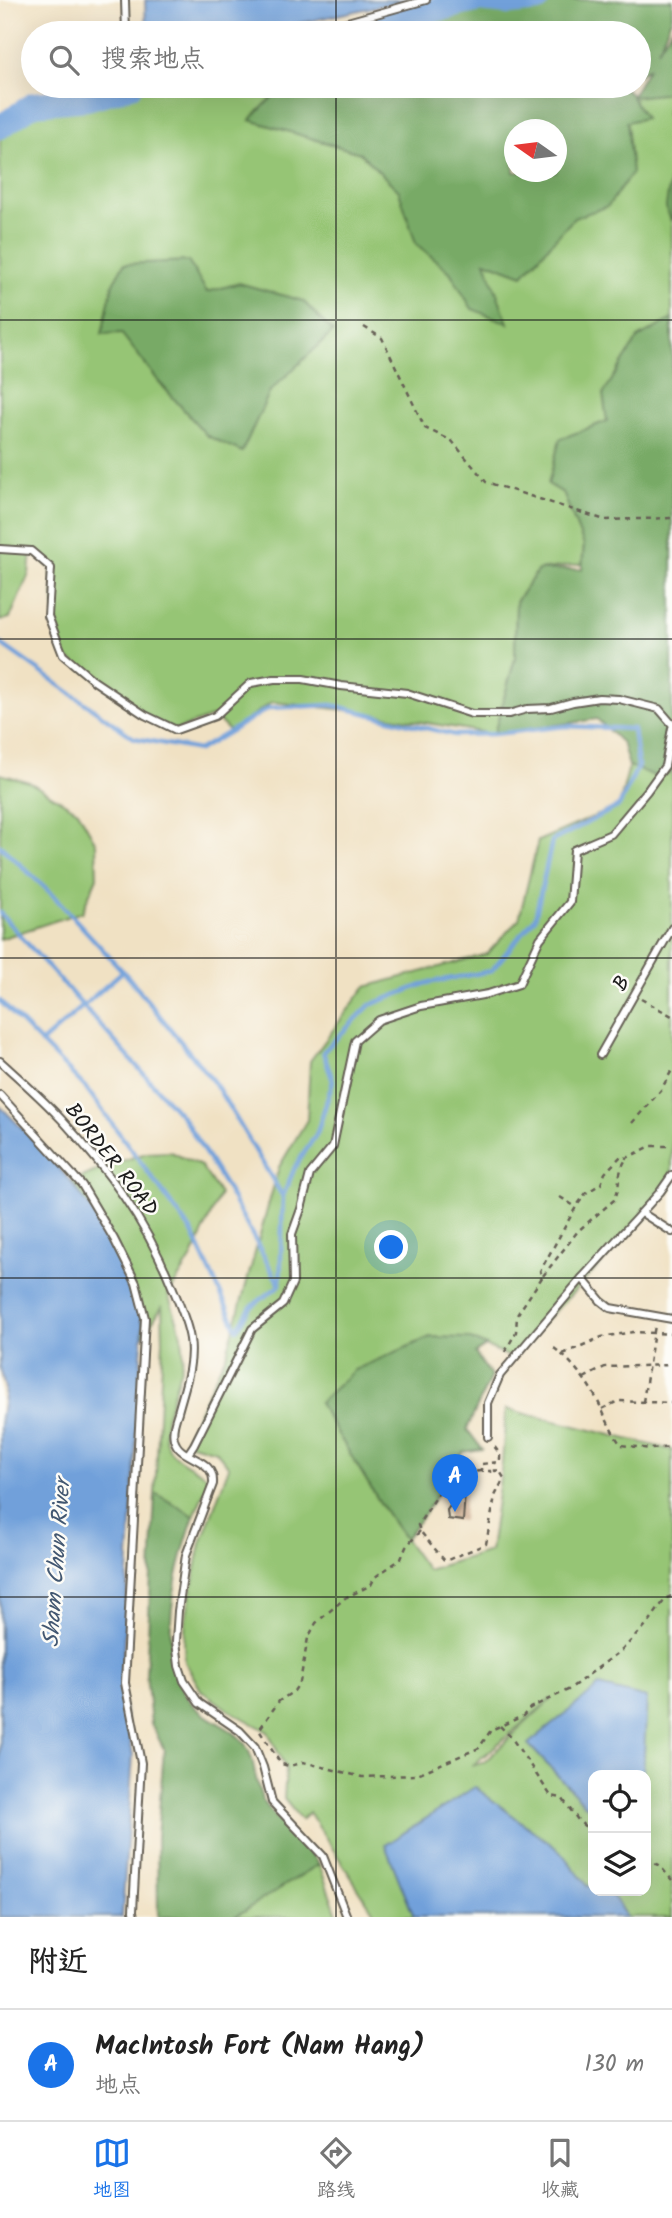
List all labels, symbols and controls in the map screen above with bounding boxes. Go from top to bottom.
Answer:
search box [21,21,651,98]
text: 搜索地点 [101,39,205,81]
icon: search [45,41,83,79]
north arrow [504,119,567,182]
street label: B [605,970,640,998]
street label: BORDER ROAD [56,1096,166,1224]
your location [374,1230,408,1264]
pin: A [432,1454,478,1512]
water label: Sham Chun River [34,1474,82,1648]
map controls [588,1770,651,1896]
button: locate [588,1770,651,1833]
button: layers [588,1833,651,1896]
text: 附近 [28,1939,88,1987]
text: MacIntosh Fort (Nam Hang) [95,2026,425,2068]
text: A [44,2047,58,2083]
text: 130 m [585,2047,644,2083]
text: 地点 [95,2068,141,2104]
tab: 地图 [93,2134,131,2206]
tab: 路线 [317,2134,355,2206]
tab: 收藏 [541,2134,579,2206]

